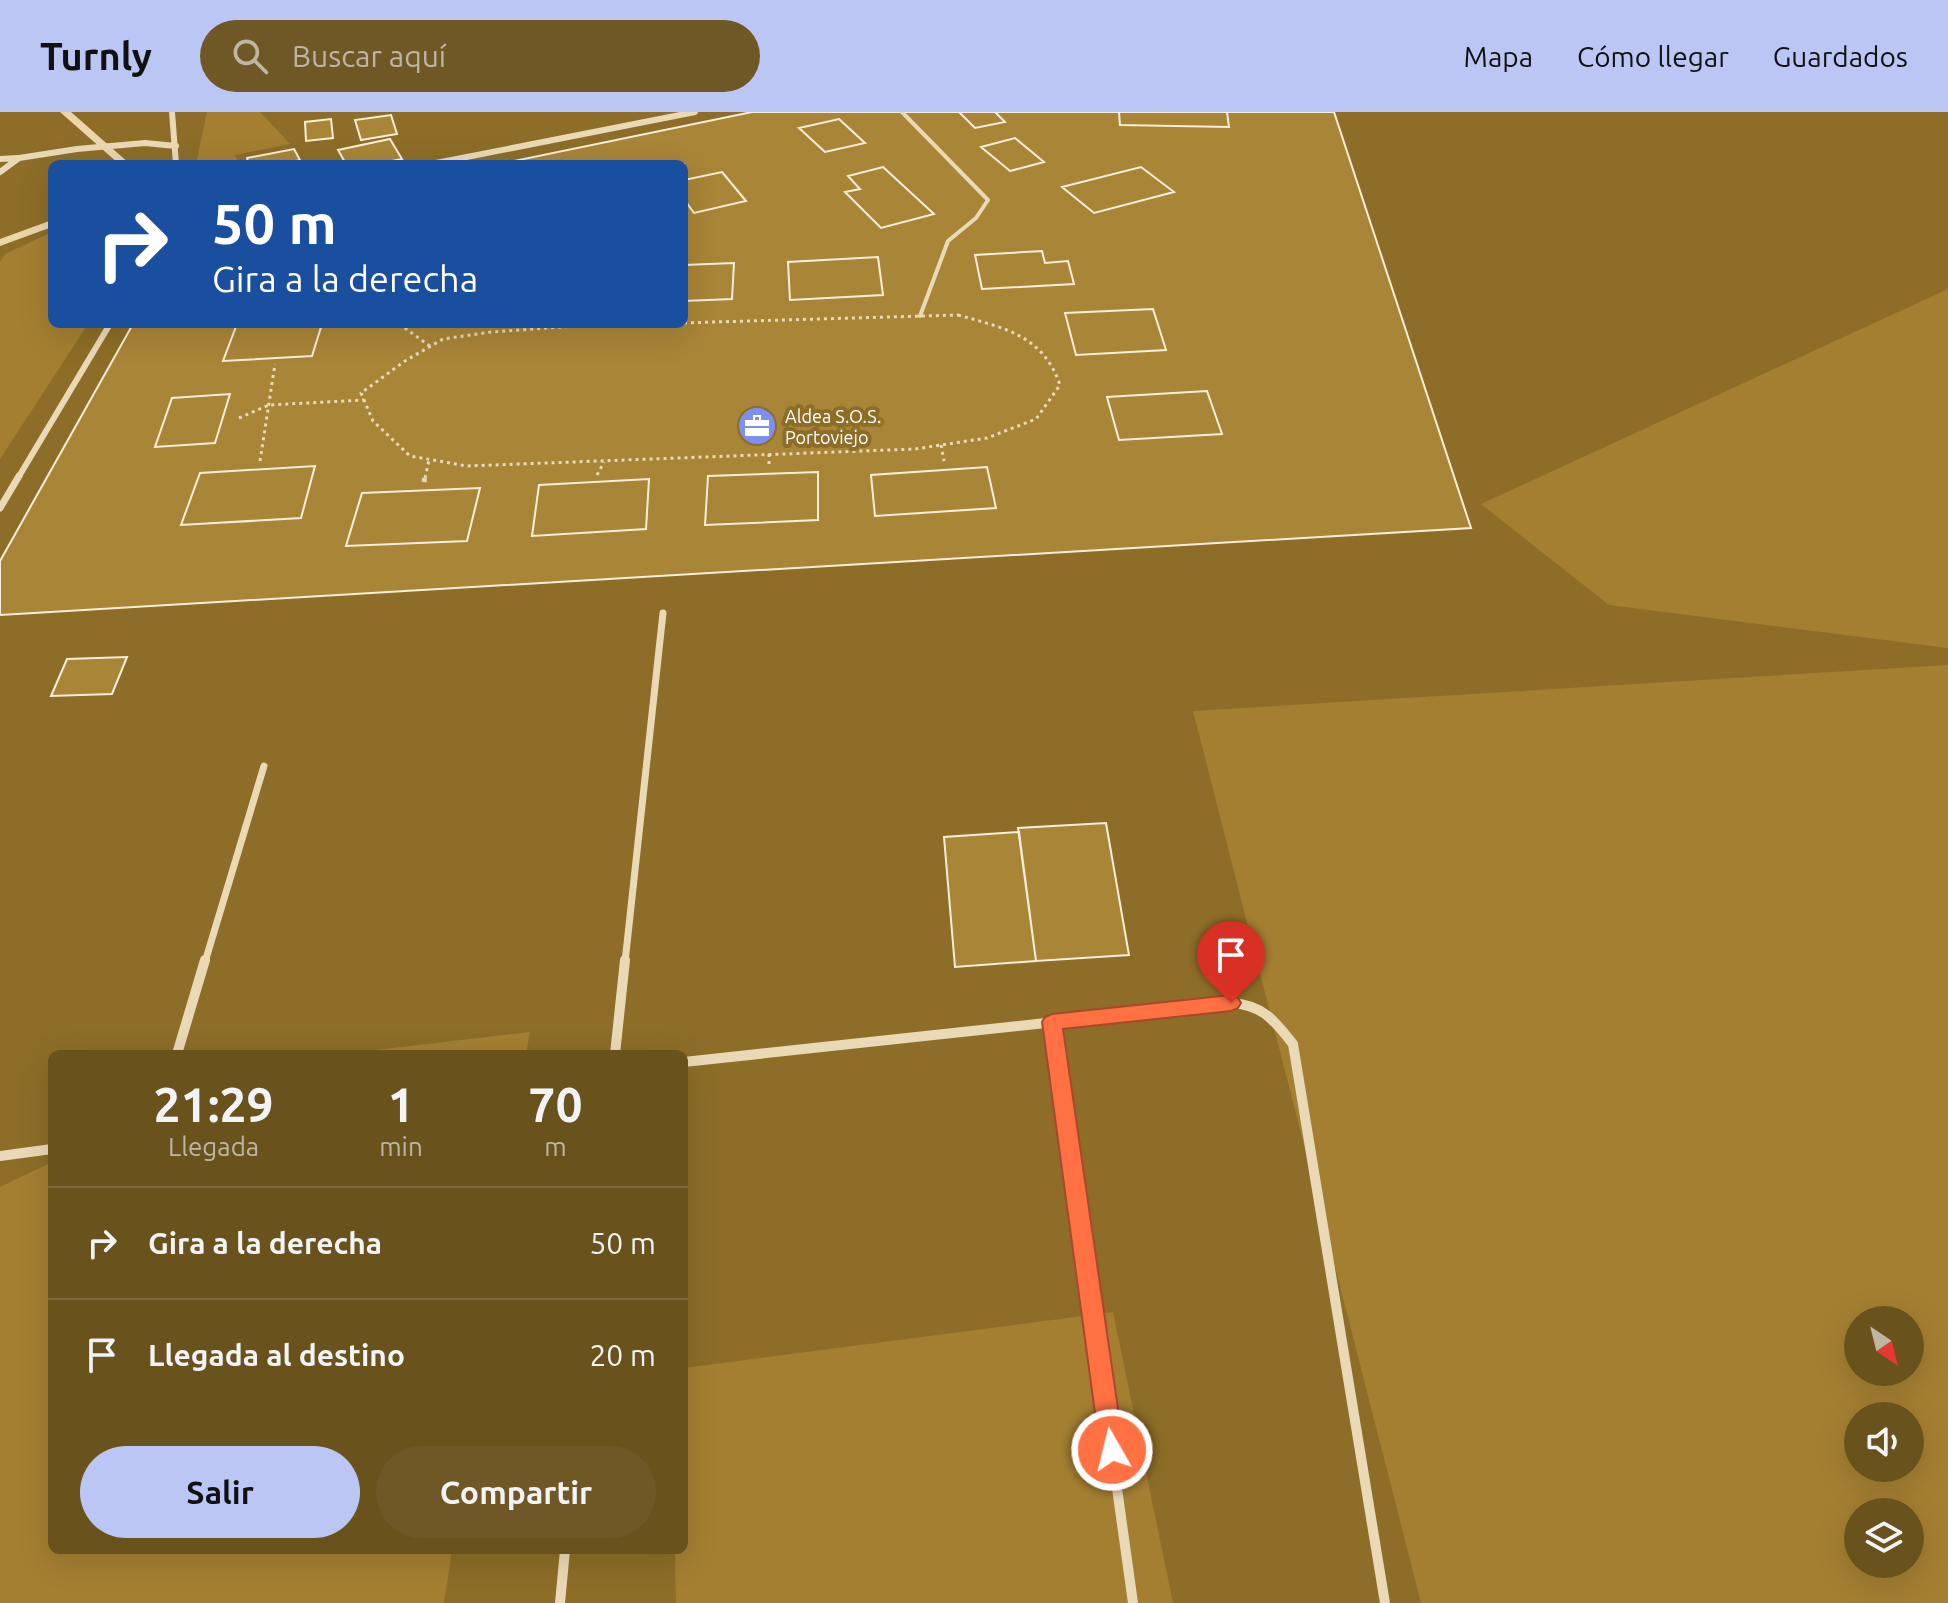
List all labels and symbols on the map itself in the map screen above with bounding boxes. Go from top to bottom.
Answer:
office icon: Aldea S.O.S. Portoviejo [736,405,778,447]
place label: Aldea S.O.S. Portoviejo [785,406,881,447]
pin [1197,921,1265,1003]
north arrow [1844,1306,1924,1386]
position arrow [1070,1408,1154,1492]

